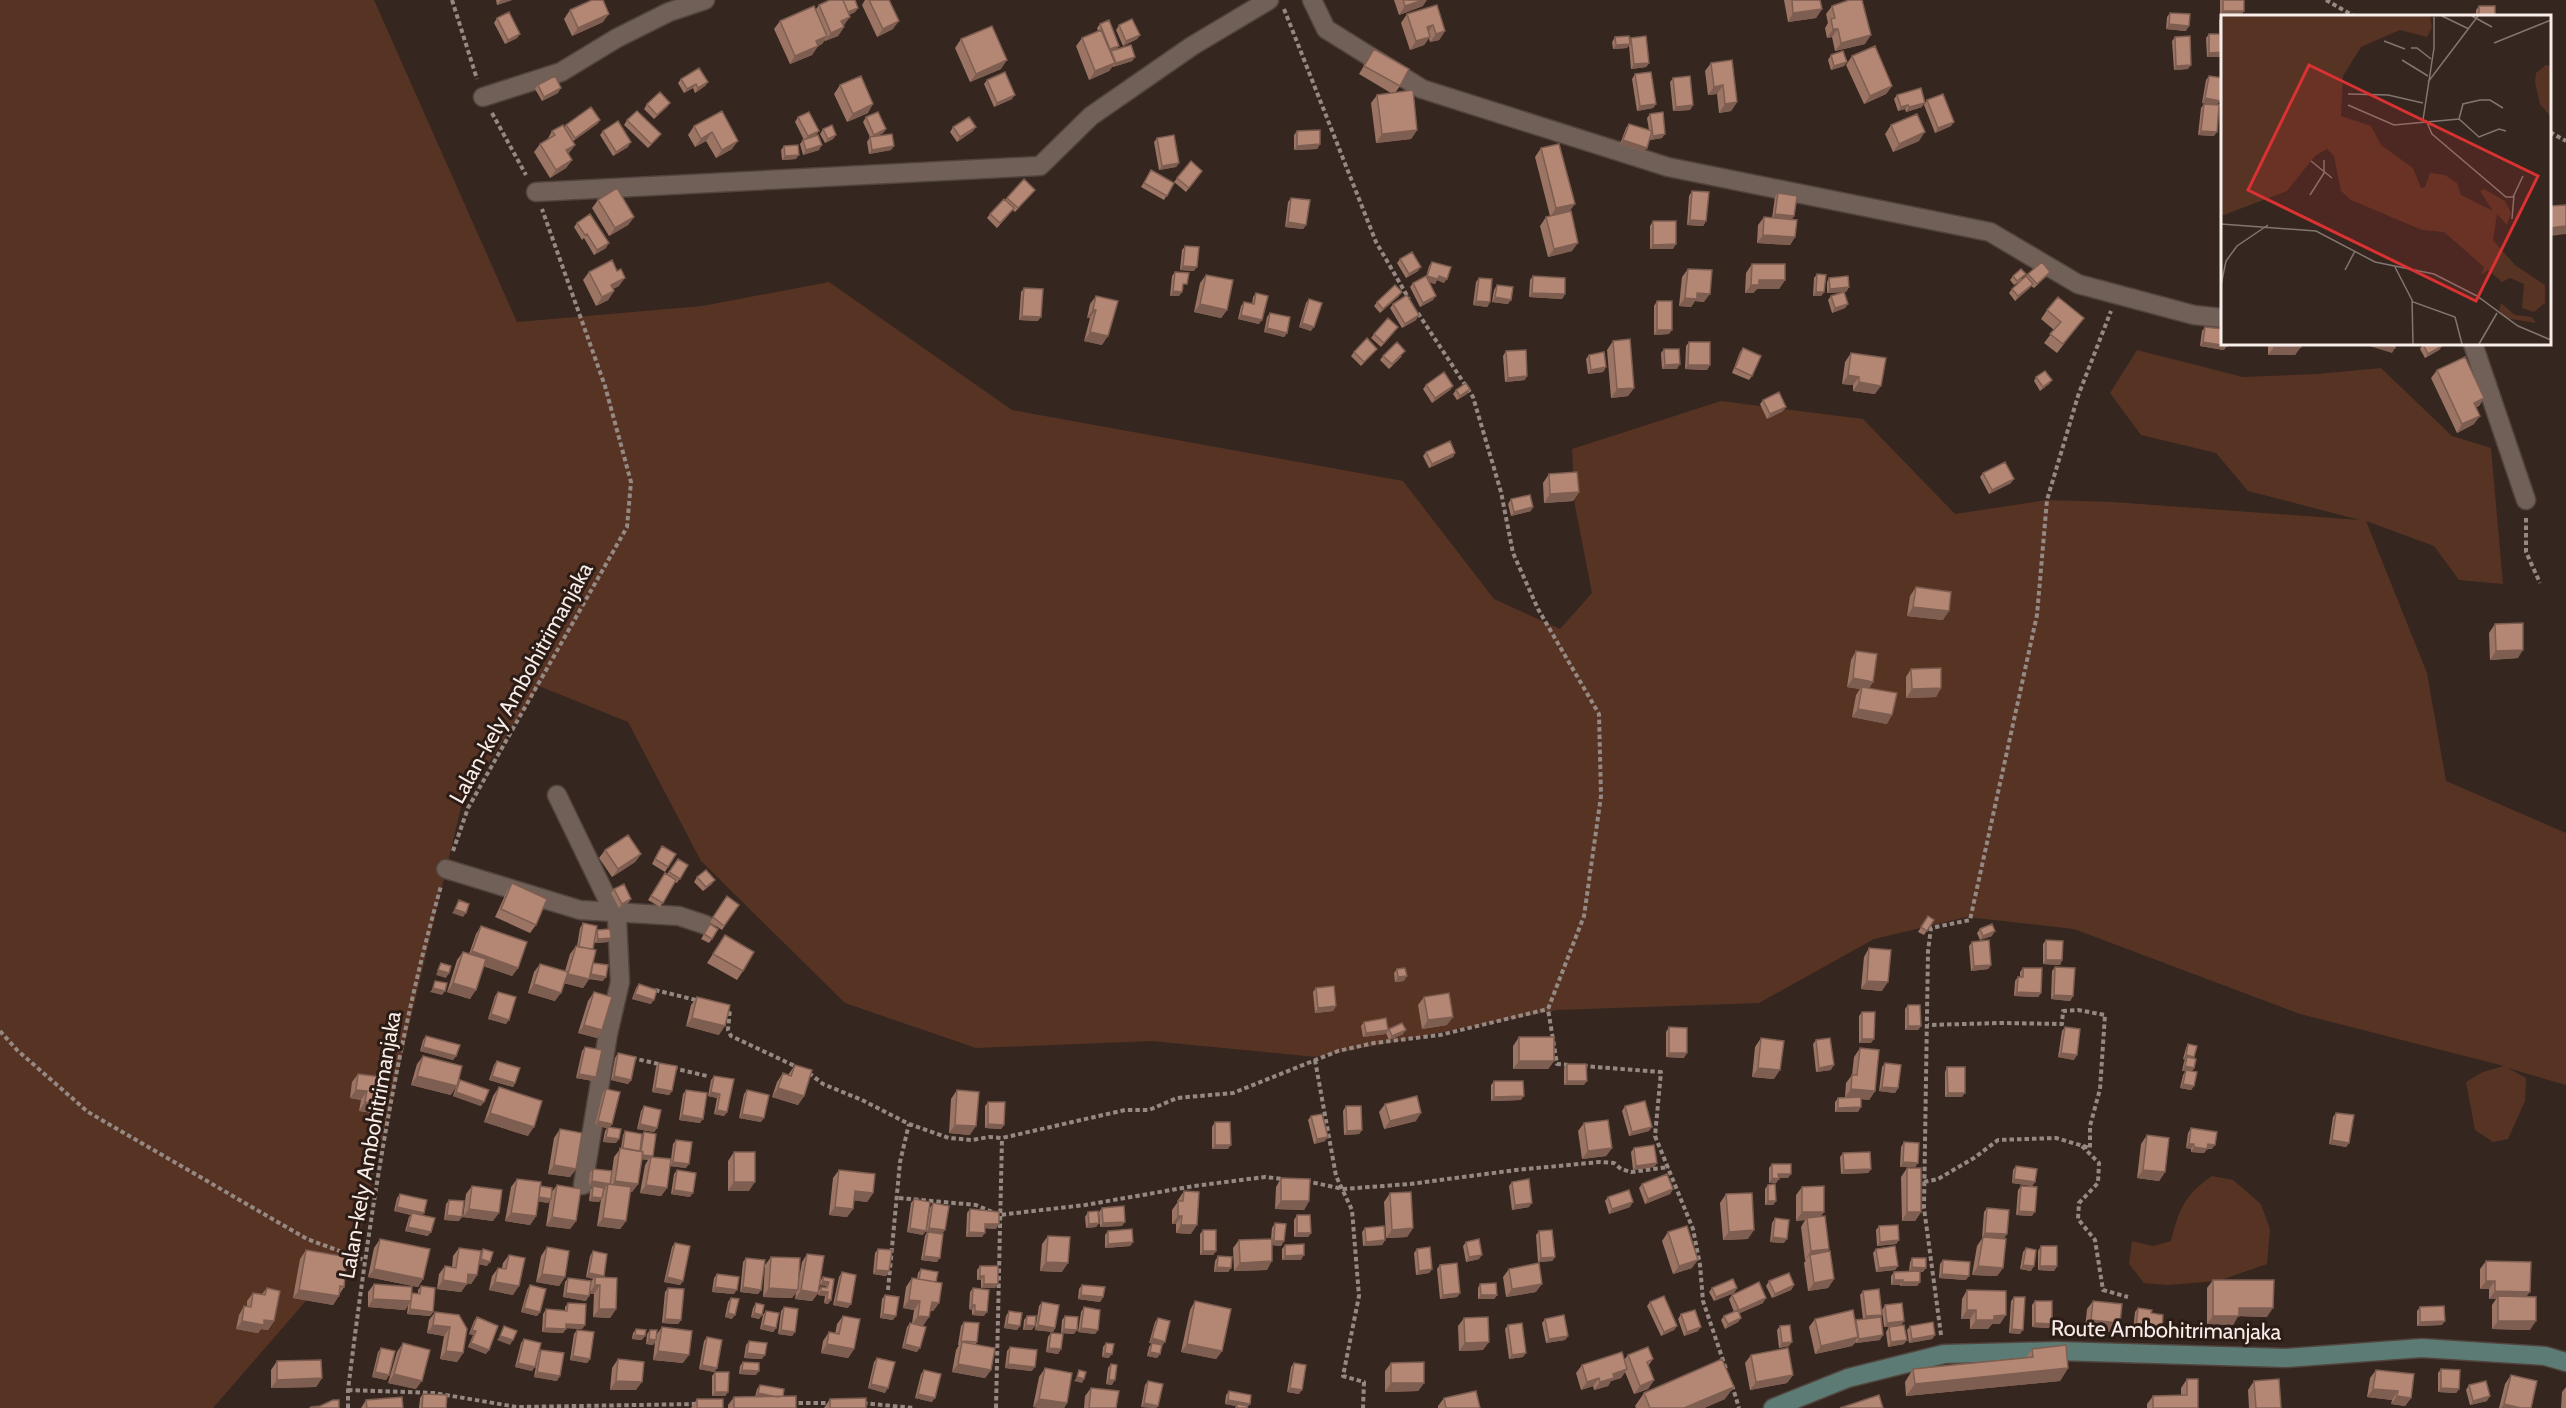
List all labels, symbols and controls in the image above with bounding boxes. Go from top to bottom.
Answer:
inset map [2221,15,2551,345]
street label: Lalan-kely Ambohitrimanjaka [443,557,599,808]
street label: Lalan-kely Ambohitrimanjaka [333,1009,407,1281]
street label: Route Ambohitrimanjaka [2051,1314,2282,1346]

